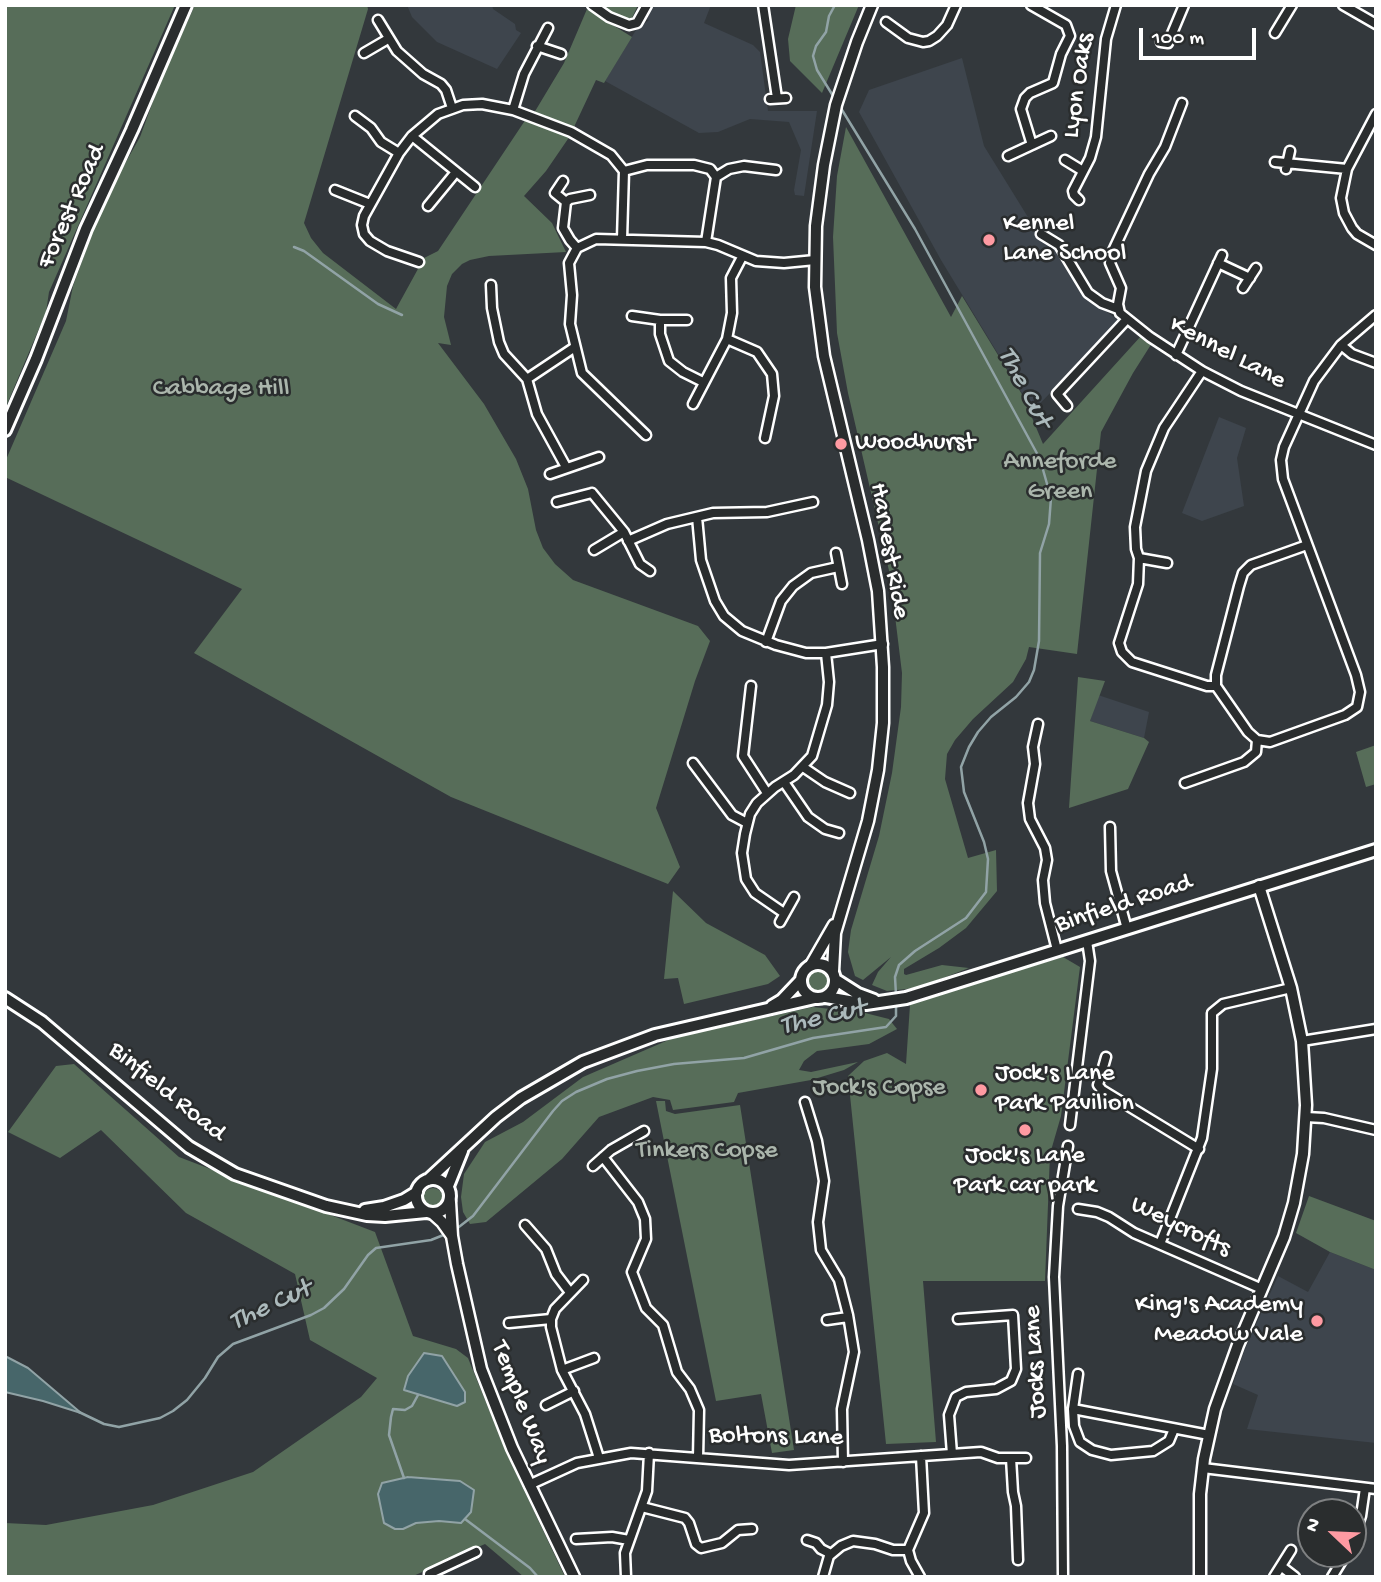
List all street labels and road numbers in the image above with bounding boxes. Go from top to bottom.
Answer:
street label: Lyon Oaks [1057,32,1103,140]
street label: Forest Road [32,140,114,274]
street label: Kennel Lane [1163,310,1291,398]
street label: Harvest Ride [861,481,915,621]
street label: Binfield Road [1052,868,1196,942]
street label: Binfield Road [101,1036,231,1150]
street label: Weycrofts [1125,1190,1235,1266]
street label: Jocks Lane [1018,1305,1056,1419]
street label: Temple Way [482,1337,558,1469]
street label: Boltons Lane [709,1421,843,1455]

